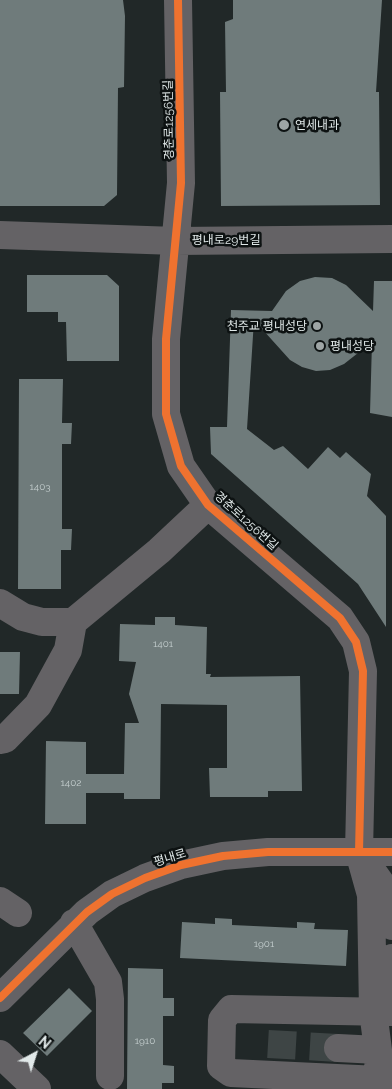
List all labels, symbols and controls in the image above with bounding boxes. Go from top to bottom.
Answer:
street label: 경춘로1256번길 [161,80,177,160]
marker: 연세내과 [277,118,291,132]
place label: 연세내과 [295,118,339,132]
street label: 평내로29번길 [192,233,260,247]
place label: 천주교 평내성당 [227,319,307,333]
marker: 천주교 평내성당 [311,320,323,332]
place label: 평내성당 [330,339,374,353]
marker: 평내성당 [314,340,326,352]
house number: 1403 [29,481,51,493]
street label: 경춘로1256번길 [211,489,281,553]
house number: 1401 [153,638,173,650]
house number: 1402 [60,777,82,789]
street label: 평내로 [152,846,188,870]
house number: 1901 [254,938,274,950]
north arrow [10,1029,60,1079]
text: N [35,1033,54,1052]
house number: 1910 [135,1035,155,1047]

